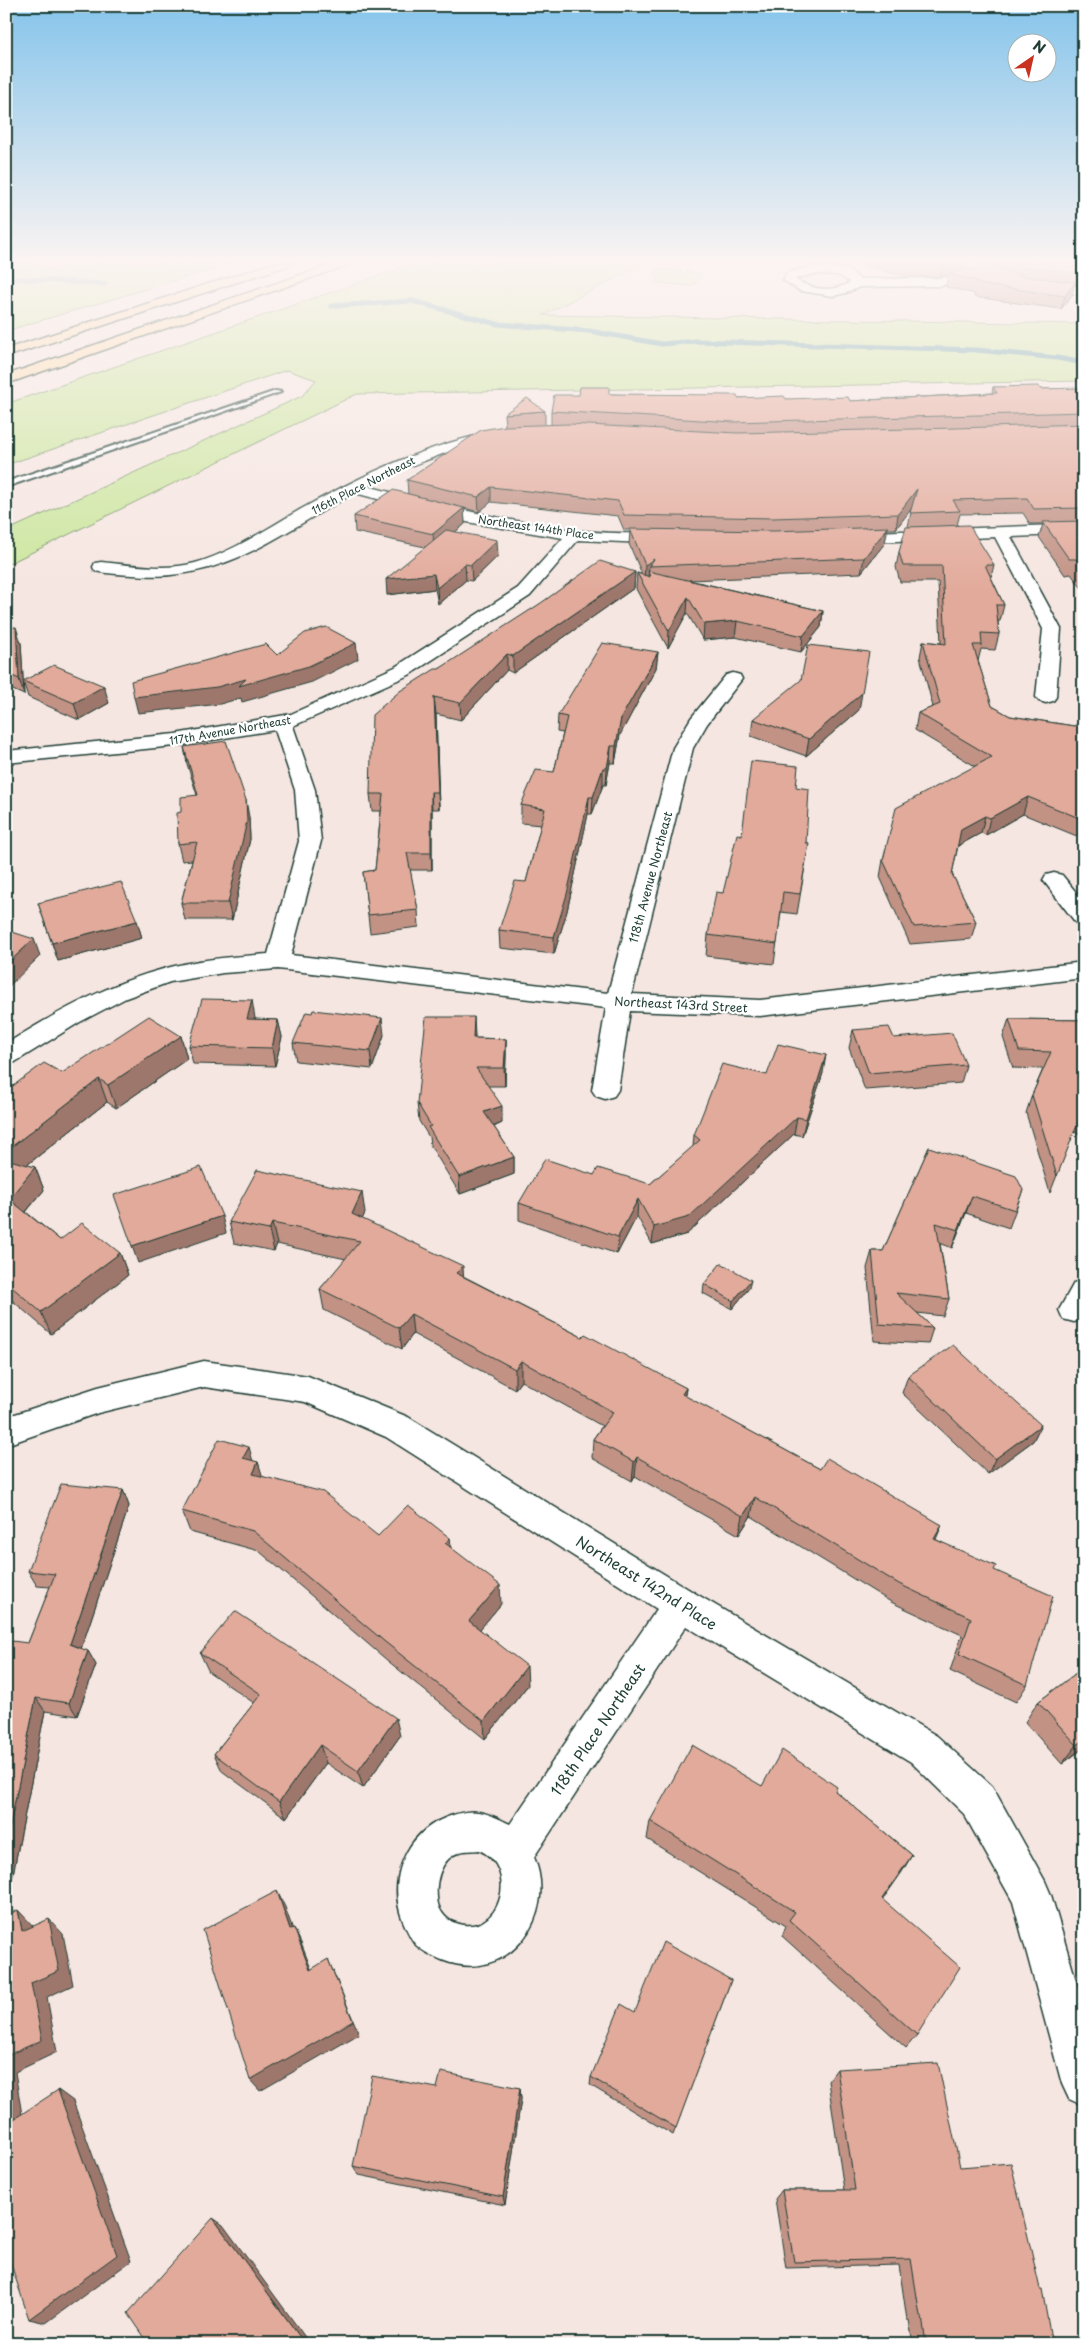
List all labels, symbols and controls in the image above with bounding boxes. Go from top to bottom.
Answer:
north arrow [1008,32,1058,82]
text: N [1029,35,1050,59]
street label: 116th Place Northeast [308,452,418,518]
street label: Northeast 144th Place [477,510,595,544]
street label: 117th Avenue Northeast [168,711,293,749]
street label: 118th Avenue Northeast [624,809,676,945]
street label: Northeast 143rd Street [614,992,748,1016]
street label: Northeast 142nd Place [572,1529,722,1635]
street label: 118th Place Northeast [544,1658,650,1800]

